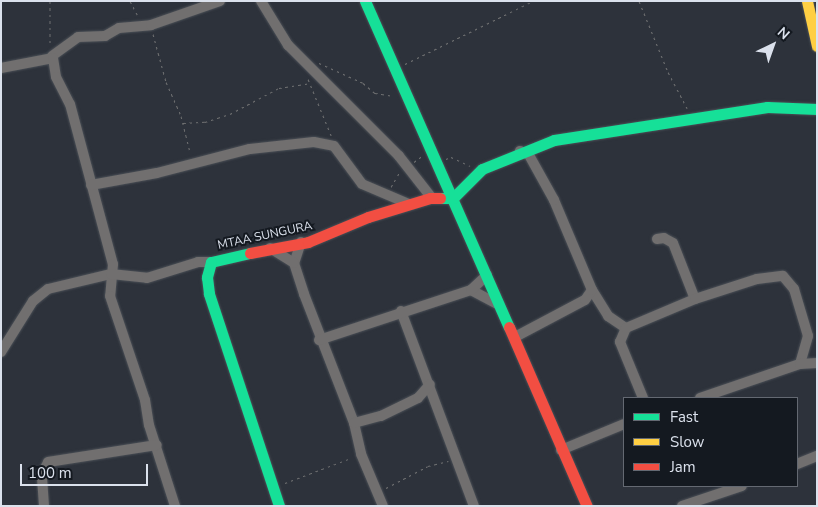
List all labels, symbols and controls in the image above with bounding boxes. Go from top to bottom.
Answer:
north arrow [748,20,798,70]
text: N [773,23,794,44]
street label: MTAA SUNGURA [216,219,314,253]
legend [623,397,798,487]
text: Fast [670,407,698,427]
text: Slow [670,432,704,452]
scale bar [22,454,150,486]
text: Jam [670,457,696,477]
text: 100 m [28,463,72,483]

